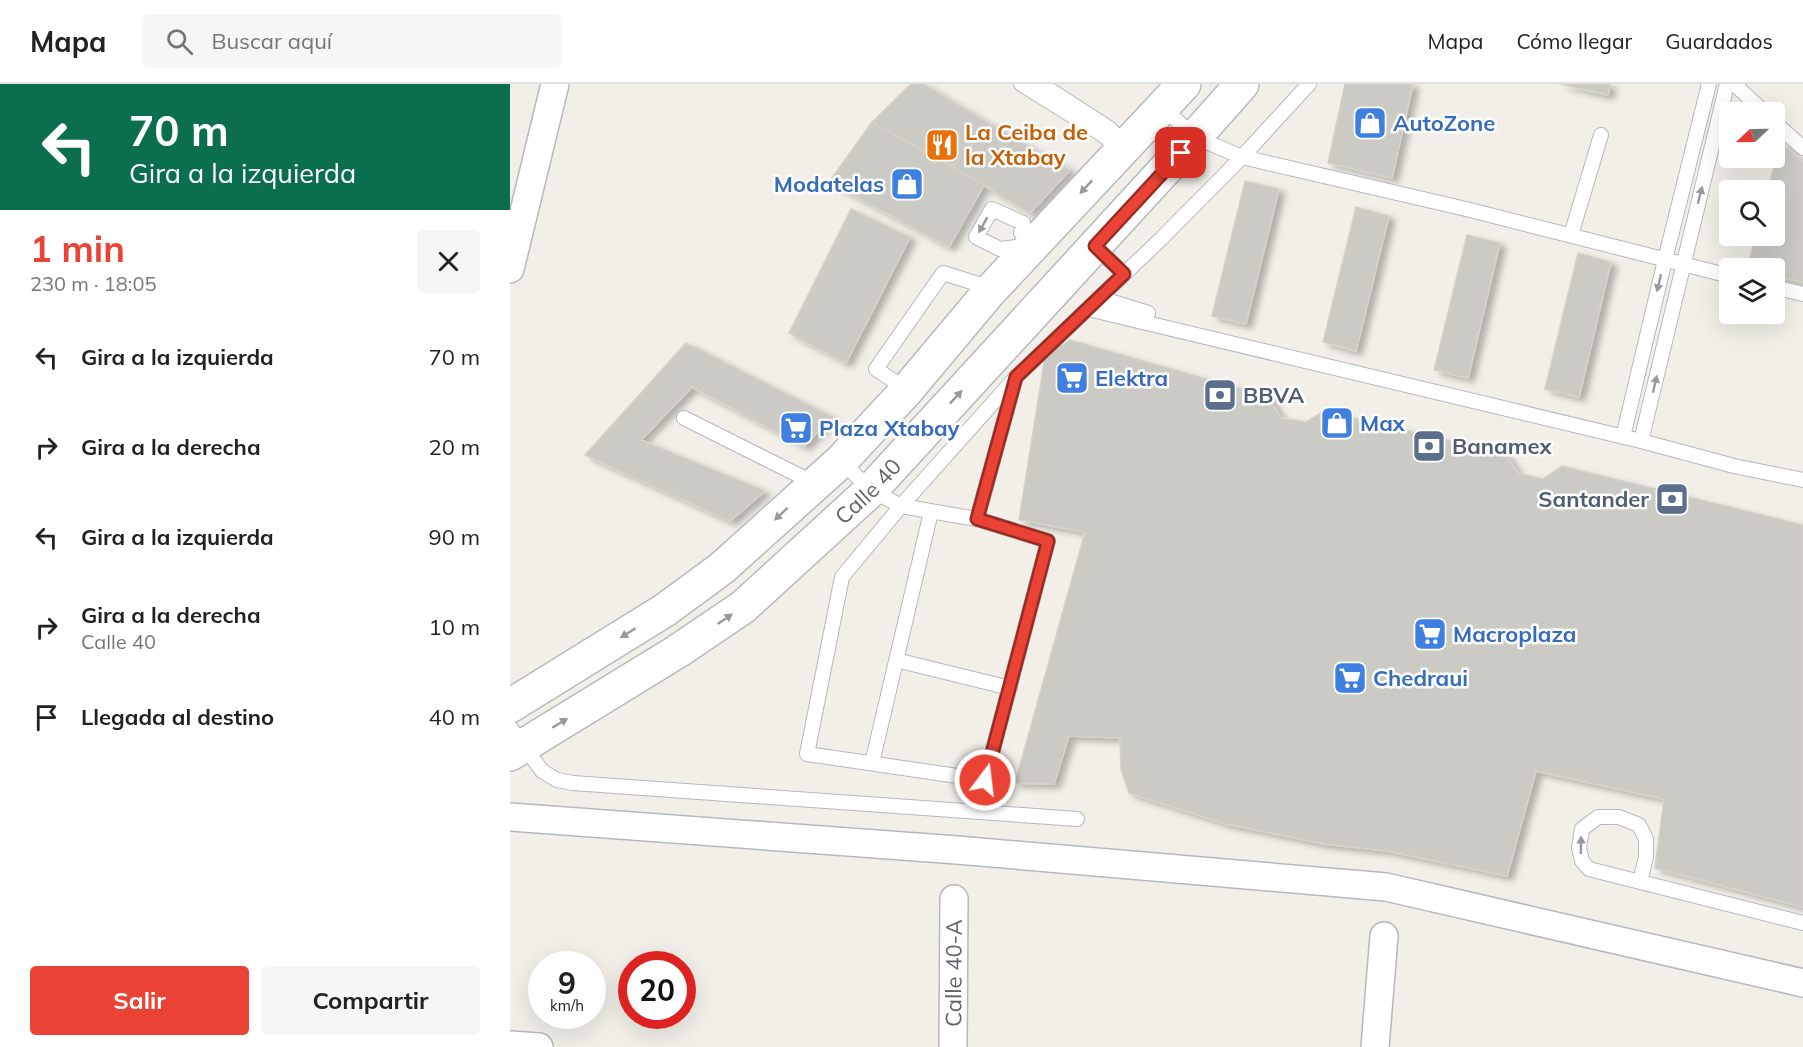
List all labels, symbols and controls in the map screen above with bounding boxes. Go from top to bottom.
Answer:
search box [142,14,562,68]
text: Mapa [30,24,106,59]
icon: search [163,25,196,58]
text: Buscar aquí [211,27,332,55]
text: Mapa [1428,28,1483,54]
text: Cómo llegar [1516,28,1632,54]
text: Guardados [1665,28,1773,54]
north arrow [1719,102,1785,168]
map controls [1719,102,1785,324]
text: 70 m [129,104,229,157]
shop icon: AutoZone [1352,105,1388,141]
icon: left [30,108,108,186]
place label: AutoZone [1393,109,1495,137]
place label: La Ceiba de la Xtabay [965,118,1088,171]
restaurant icon: La Ceiba de la Xtabay [924,127,960,163]
pin [1155,127,1206,178]
icon: arrive [1164,136,1197,169]
text: Gira a la izquierda [129,156,356,190]
shop icon: Modatelas [889,166,925,202]
place label: Modatelas [774,170,884,198]
one-way arrow [1079,180,1093,195]
button: search [1719,180,1785,246]
one-way arrow [1696,186,1706,204]
one-way arrow [978,217,988,234]
text: 1 min [30,226,125,271]
button: close [417,230,480,293]
button: layers [1719,258,1785,324]
text: 230 m · 18:05 [30,271,156,296]
one-way arrow [1654,274,1664,293]
icon: left [30,341,63,374]
text: Gira a la izquierda [81,343,274,371]
text: 70 m [429,343,480,371]
supermarket icon: Elektra [1054,360,1090,396]
place label: Elektra [1095,364,1168,392]
one-way arrow [1650,375,1660,394]
bank icon: BBVA [1202,377,1238,413]
place label: BBVA [1243,381,1305,409]
one-way arrow [949,390,963,405]
shop icon: Max [1319,405,1355,441]
place label: Max [1360,409,1406,437]
supermarket icon: Plaza Xtabay [778,410,814,446]
place label: Plaza Xtabay [819,414,960,442]
bank icon: Banamex [1411,428,1447,464]
icon: right [30,431,63,464]
place label: Banamex [1452,432,1552,460]
text: Gira a la derecha [81,433,261,461]
text: 20 m [429,433,480,461]
street label: Calle 40 [829,452,907,530]
bank icon: Santander [1654,481,1690,517]
place label: Santander [1538,485,1649,513]
one-way arrow [774,507,789,521]
icon: left [30,521,63,554]
text: Gira a la izquierda [81,523,274,551]
text: 90 m [429,523,480,551]
text: Gira a la derecha [81,601,261,629]
icon: right [30,611,63,644]
text: 10 m [429,613,480,641]
one-way arrow [716,613,732,625]
supermarket icon: Macroplaza [1412,616,1448,652]
place label: Macroplaza [1453,620,1577,648]
one-way arrow [620,627,636,638]
text: Calle 40 [81,629,156,654]
supermarket icon: Chedraui [1332,660,1368,696]
place label: Chedraui [1373,664,1468,692]
icon: arrive [30,701,63,734]
text: Llegada al destino [81,703,274,731]
text: 40 m [429,703,480,731]
one-way arrow [552,718,568,729]
position arrow [953,748,1017,812]
one-way arrow [1576,836,1586,855]
street label: Calle 40-A [939,919,968,1027]
speed limit sign: 20 [618,951,696,1029]
text: 9 [558,964,576,1002]
button: Salir [30,966,249,1035]
button: Compartir [261,966,480,1035]
text: km/h [550,996,584,1015]

